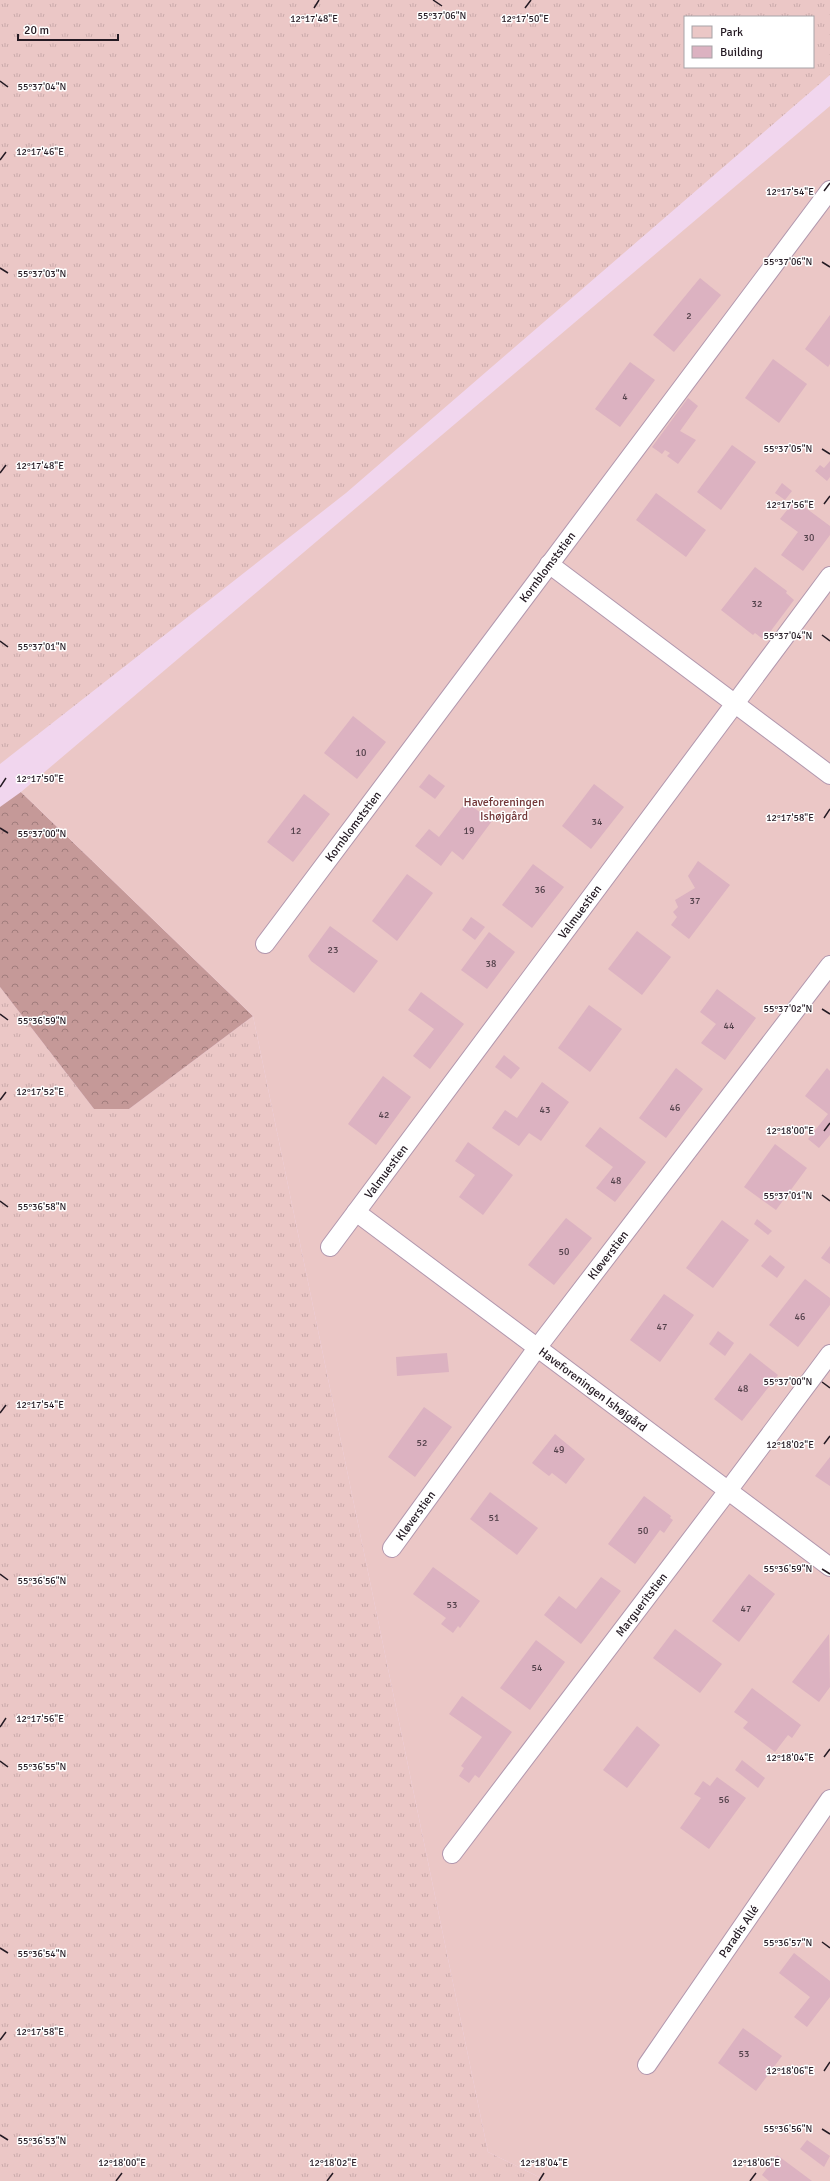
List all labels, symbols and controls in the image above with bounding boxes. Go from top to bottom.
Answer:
text: 55°37'06"N [418,10,466,22]
text: 12°17'48"E [290,13,338,25]
text: 12°17'50"E [501,13,549,25]
scale bar [18,16,118,42]
legend [684,16,814,68]
text: 20 m [24,23,49,38]
text: Park [720,25,743,40]
text: Building [720,45,763,60]
text: 55°37'04"N [18,81,66,93]
text: 12°17'46"E [16,146,64,158]
text: 12°17'54"E [766,186,814,198]
text: 55°37'06"N [764,256,812,268]
text: 55°37'03"N [18,268,66,280]
house number: 2 [686,310,692,322]
house number: 4 [622,391,628,403]
text: 55°37'05"N [764,443,812,455]
text: 12°17'48"E [16,460,64,472]
text: 12°17'56"E [766,499,814,511]
street label: Kornblomststien [516,529,579,605]
house number: 30 [804,532,814,544]
house number: 32 [752,598,762,610]
text: 55°37'04"N [764,630,812,642]
text: 55°37'01"N [18,641,66,653]
house number: 10 [356,747,366,759]
text: 12°17'50"E [16,773,64,785]
street label: Kornblomststien [322,788,385,865]
park label: Haveforeningen Ishøjgård [464,795,544,824]
text: 12°17'58"E [766,812,814,824]
house number: 34 [592,816,603,828]
house number: 12 [291,825,301,837]
house number: 19 [464,825,474,837]
text: 55°37'00"N [18,828,66,840]
street label: Valmuestien [555,882,605,942]
house number: 36 [535,884,545,896]
house number: 37 [690,895,700,907]
house number: 23 [328,944,338,956]
house number: 38 [486,958,496,970]
text: 55°37'02"N [764,1003,812,1015]
text: 55°36'59"N [18,1015,66,1027]
house number: 44 [724,1020,735,1032]
text: 12°17'52"E [16,1086,64,1098]
house number: 46 [670,1102,680,1114]
house number: 43 [540,1104,550,1116]
house number: 42 [379,1109,389,1121]
text: 12°18'00"E [766,1125,814,1137]
street label: Valmuestien [361,1142,411,1202]
house number: 48 [611,1175,621,1187]
text: 55°37'01"N [764,1190,812,1202]
text: 55°36'58"N [18,1201,66,1213]
street label: Kløverstien [585,1228,632,1283]
house number: 50 [559,1246,569,1258]
house number: 46 [795,1311,805,1323]
house number: 47 [657,1321,667,1333]
street label: Haveforeningen Ishøjgård [536,1344,650,1435]
text: 55°37'00"N [764,1376,812,1388]
house number: 48 [738,1383,748,1395]
text: 12°17'54"E [16,1399,64,1411]
house number: 52 [417,1437,427,1449]
text: 12°18'02"E [766,1439,814,1451]
house number: 49 [554,1444,564,1456]
street label: Kløverstien [392,1488,439,1543]
house number: 51 [489,1512,499,1524]
house number: 50 [638,1525,648,1537]
text: 55°36'59"N [764,1563,812,1575]
street label: Margueritstien [612,1570,670,1640]
text: 55°36'56"N [18,1575,66,1587]
house number: 53 [447,1599,457,1611]
house number: 47 [741,1603,751,1615]
house number: 54 [532,1662,543,1674]
text: 12°17'56"E [16,1713,64,1725]
text: 12°18'04"E [766,1752,814,1764]
text: 55°36'55"N [18,1761,66,1773]
house number: 56 [719,1794,729,1806]
street label: Paradis Allé [715,1902,762,1961]
text: 55°36'57"N [764,1937,812,1949]
text: 55°36'54"N [18,1948,66,1960]
text: 12°17'58"E [16,2026,64,2038]
house number: 53 [739,2048,749,2060]
text: 12°18'06"E [766,2065,814,2077]
text: 55°36'56"N [764,2123,812,2135]
text: 55°36'53"N [18,2135,66,2147]
text: 12°18'00"E [98,2157,146,2169]
text: 12°18'02"E [309,2157,357,2169]
text: 12°18'04"E [520,2157,568,2169]
text: 12°18'06"E [732,2157,780,2169]

